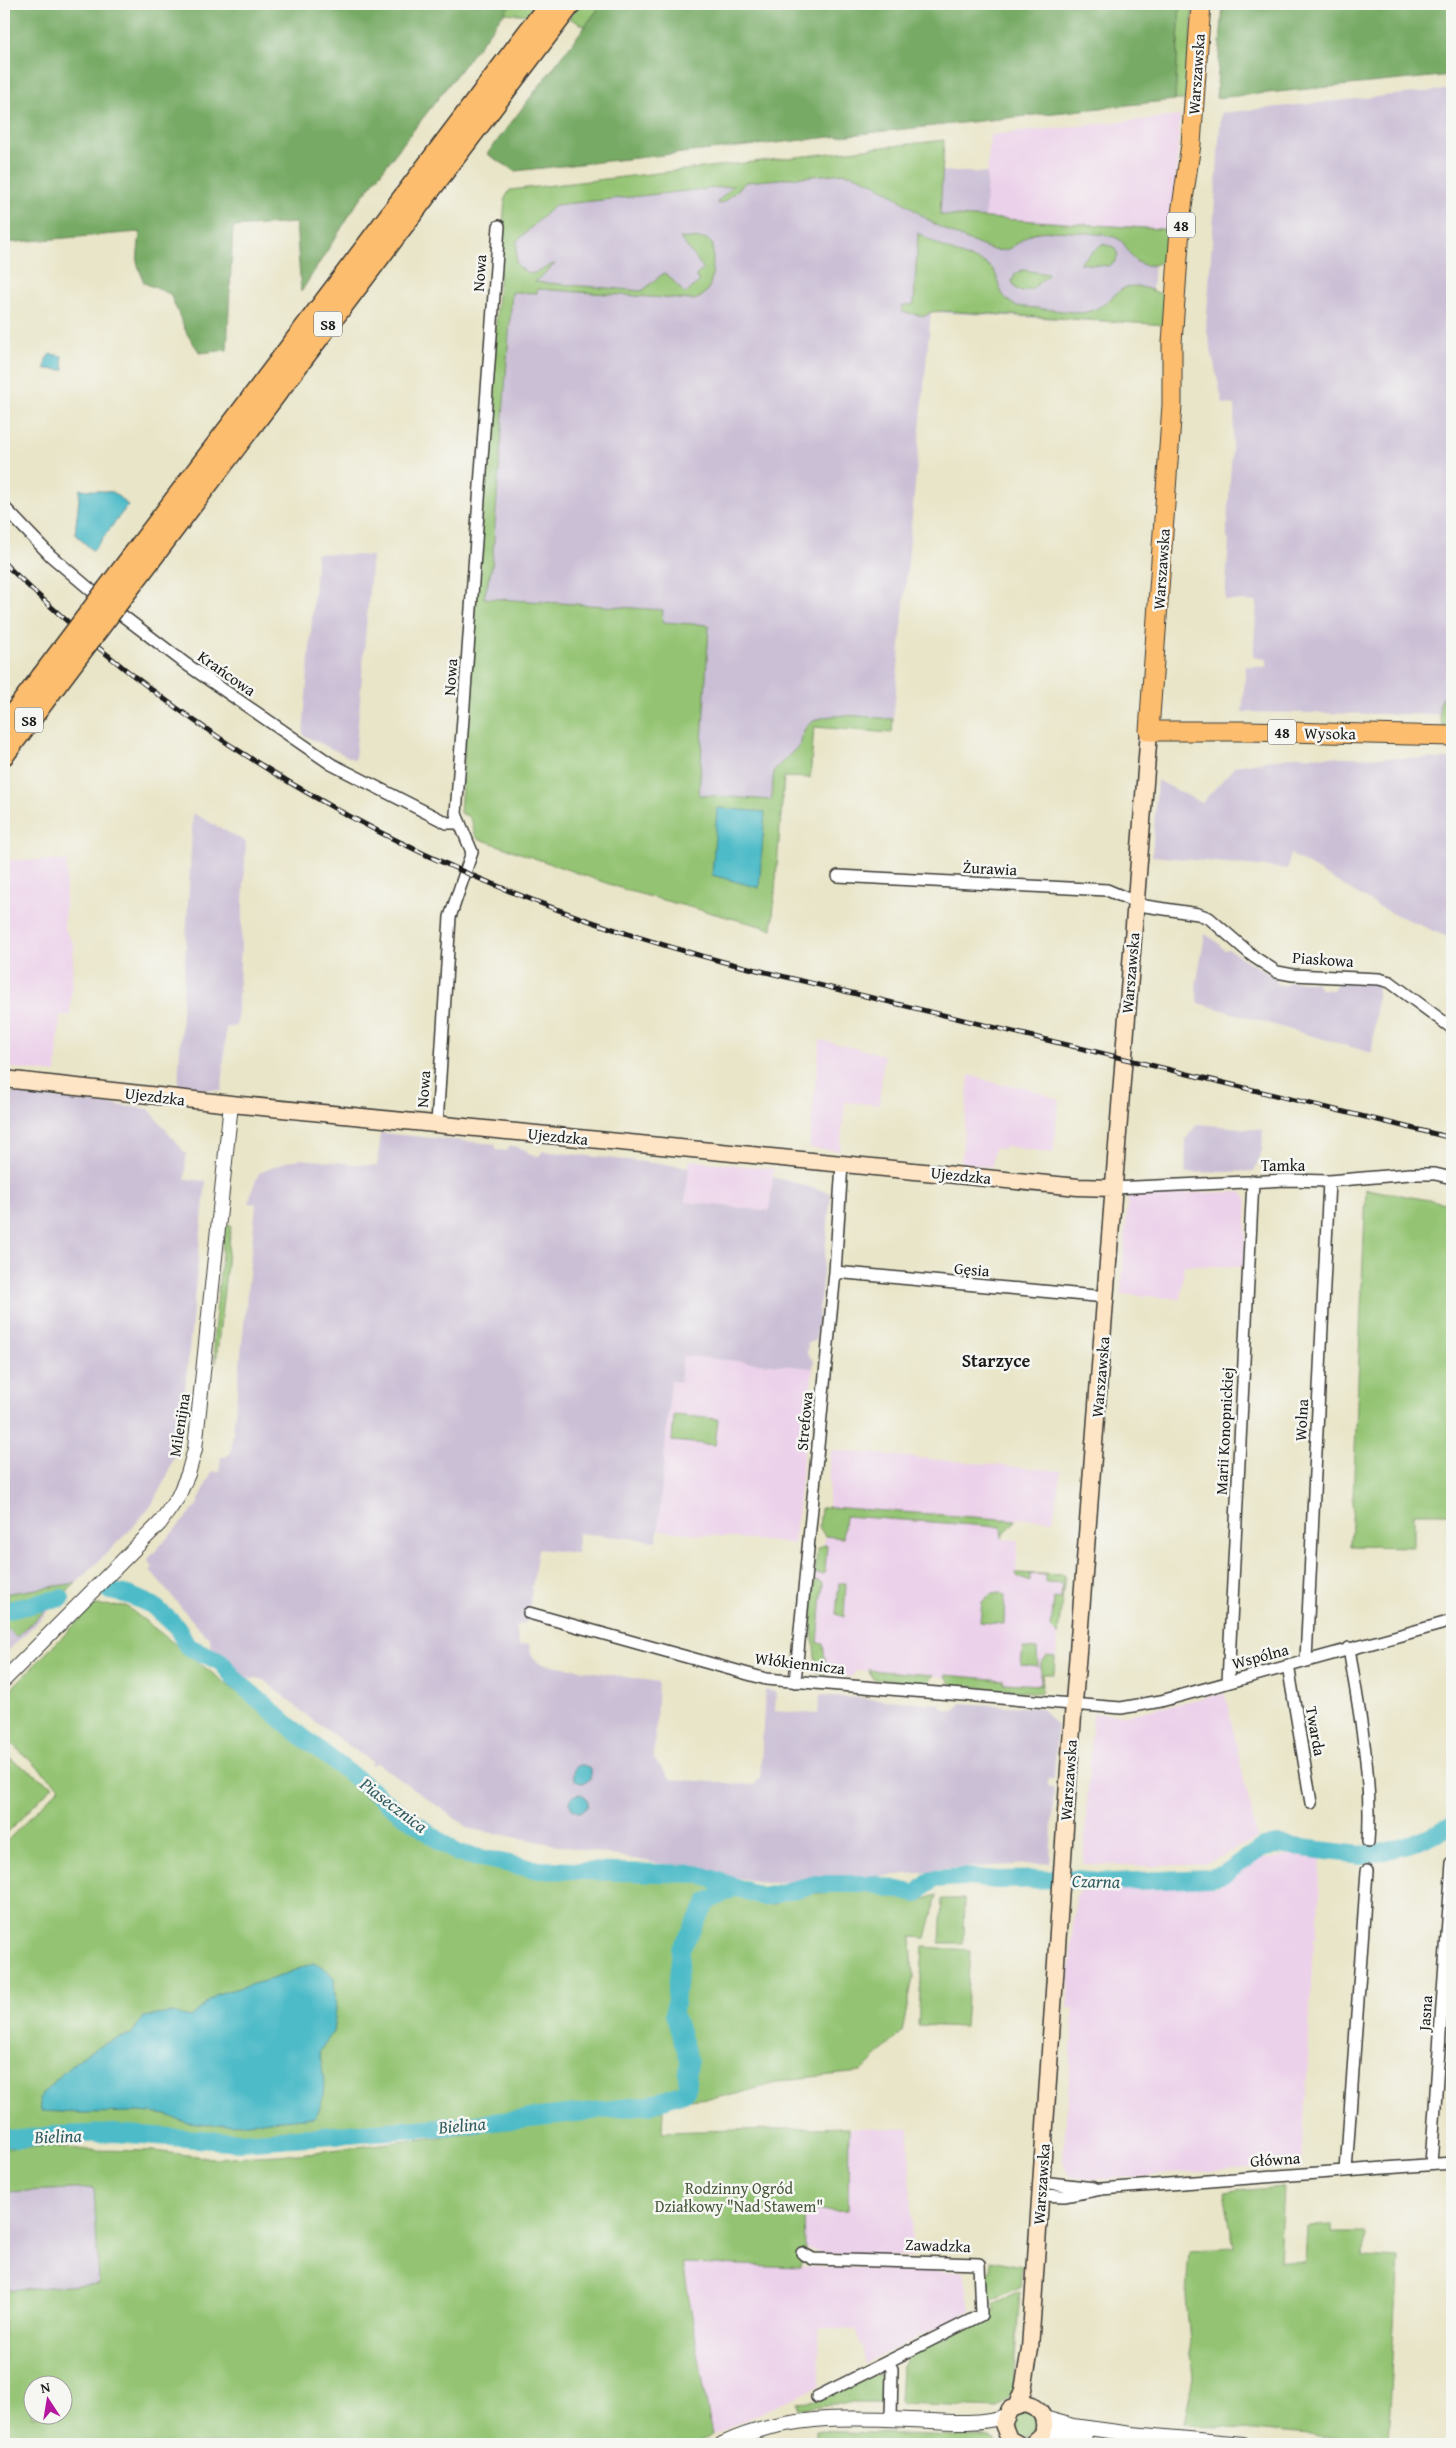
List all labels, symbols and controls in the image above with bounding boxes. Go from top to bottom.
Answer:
street label: Warszawska [1181,32,1211,115]
road number: 48 [1167,212,1195,238]
street label: Nowa [466,253,492,292]
road number: S8 [314,312,342,336]
street label: Warszawska [1146,527,1176,610]
street label: Krańcowa [193,644,261,702]
street label: Nowa [437,657,463,696]
road number: S8 [15,708,43,732]
road number: 48 [1268,720,1296,744]
street label: Wysoka [1304,721,1357,745]
street label: Żurawia [962,855,1018,881]
street label: Warszawska [1115,931,1146,1014]
street label: Piaskowa [1292,945,1355,973]
street label: Nowa [410,1069,436,1108]
street label: Ujezdzka [123,1080,187,1112]
street label: Ujezdzka [527,1121,590,1151]
street label: Tamka [1261,1153,1306,1177]
street label: Ujezdzka [930,1160,993,1190]
street label: Gęsia [953,1256,991,1283]
street label: Warszawska [1085,1335,1116,1418]
district label: Starzyce [962,1347,1031,1374]
street label: Marii Konopnickiej [1209,1366,1239,1496]
street label: Strefowa [789,1390,819,1451]
street label: Milenijna [162,1391,196,1458]
street label: Wolna [1288,1398,1314,1442]
street label: Wspólna [1229,1637,1291,1675]
street label: Włókiennicza [754,1646,847,1680]
street label: Twarda [1300,1704,1332,1758]
street label: Warszawska [1053,1738,1083,1821]
water label: Piasecznica [354,1770,434,1840]
water label: Czarna [1072,1867,1121,1895]
street label: Jasna [1412,1994,1438,2034]
water label: Bielina [436,2109,488,2141]
water label: Bielina [33,2122,83,2150]
street label: Warszawska [1026,2142,1056,2225]
street label: Główna [1249,2145,1301,2173]
park label: Rodzinny Ogród Działkowy "Nad Stawem" [655,2176,823,2218]
street label: Zawadzka [905,2232,972,2258]
north arrow [22,2376,72,2426]
text: N [39,2376,53,2398]

